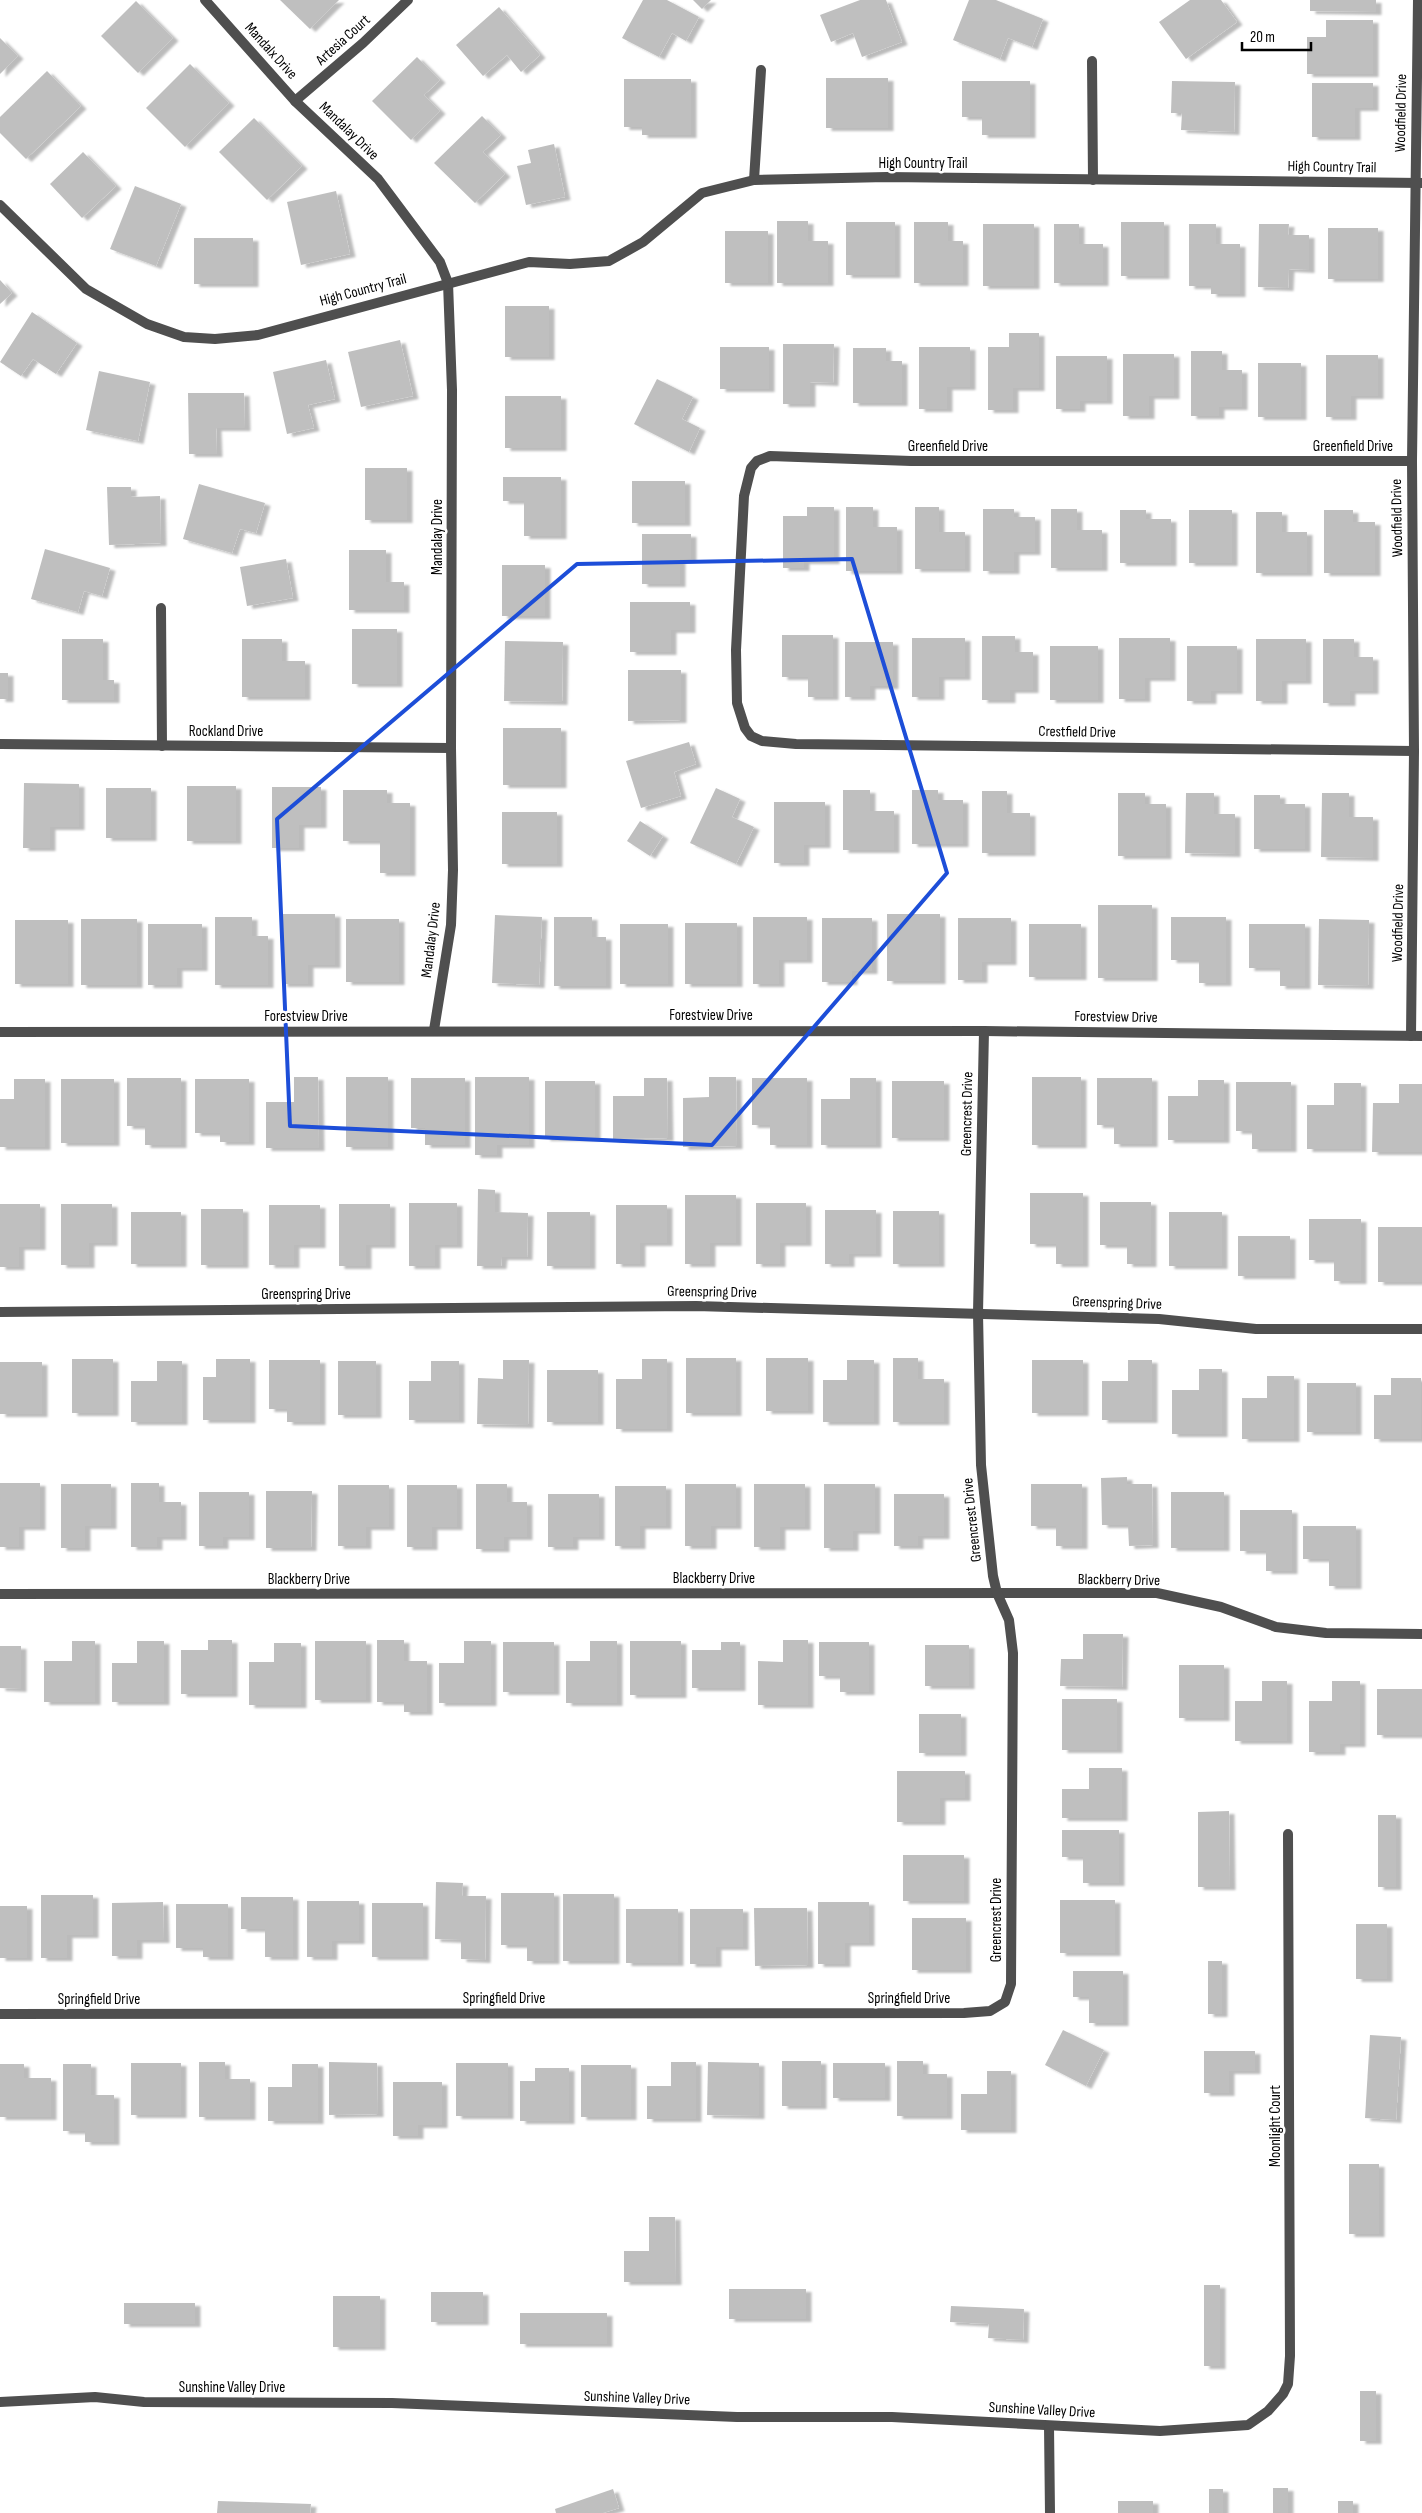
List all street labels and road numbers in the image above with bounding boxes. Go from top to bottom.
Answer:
street label: Artesia Court [311,10,374,70]
street label: Mandalx Drive [240,19,302,83]
street label: Woodfield Drive [1391,74,1411,152]
street label: Mandalay Drive [315,98,383,164]
street label: High Country Trail [879,154,967,173]
street label: High Country Trail [1287,157,1377,177]
street label: High Country Trail [318,269,408,311]
street label: Greenfield Drive [908,437,988,456]
street label: Greenfield Drive [1313,437,1393,456]
street label: Woodfield Drive [1387,479,1407,557]
street label: Mandalay Drive [428,499,447,575]
street label: Rockland Drive [189,722,263,741]
street label: Crestfield Drive [1038,722,1116,742]
street label: Woodfield Drive [1388,884,1408,962]
street label: Mandalay Drive [417,901,445,979]
street label: Forestview Drive [669,1006,753,1025]
street label: Forestview Drive [264,1007,348,1026]
street label: Forestview Drive [1074,1007,1158,1027]
street label: Greencrest Drive [957,1072,977,1156]
street label: Greenspring Drive [667,1282,757,1302]
street label: Greenspring Drive [261,1285,351,1304]
street label: Greenspring Drive [1072,1292,1162,1314]
street label: Greencrest Drive [958,1477,986,1563]
street label: Blackberry Drive [673,1569,755,1588]
street label: Blackberry Drive [268,1570,350,1589]
street label: Blackberry Drive [1078,1570,1160,1590]
street label: Greencrest Drive [987,1878,1006,1962]
street label: Springfield Drive [463,1989,545,2008]
street label: Springfield Drive [868,1989,950,2008]
street label: Springfield Drive [58,1990,140,2009]
street label: Moonlight Court [1266,2085,1285,2167]
street label: Sunshine Valley Drive [179,2378,285,2397]
street label: Sunshine Valley Drive [583,2387,691,2409]
street label: Sunshine Valley Drive [988,2398,1096,2422]

